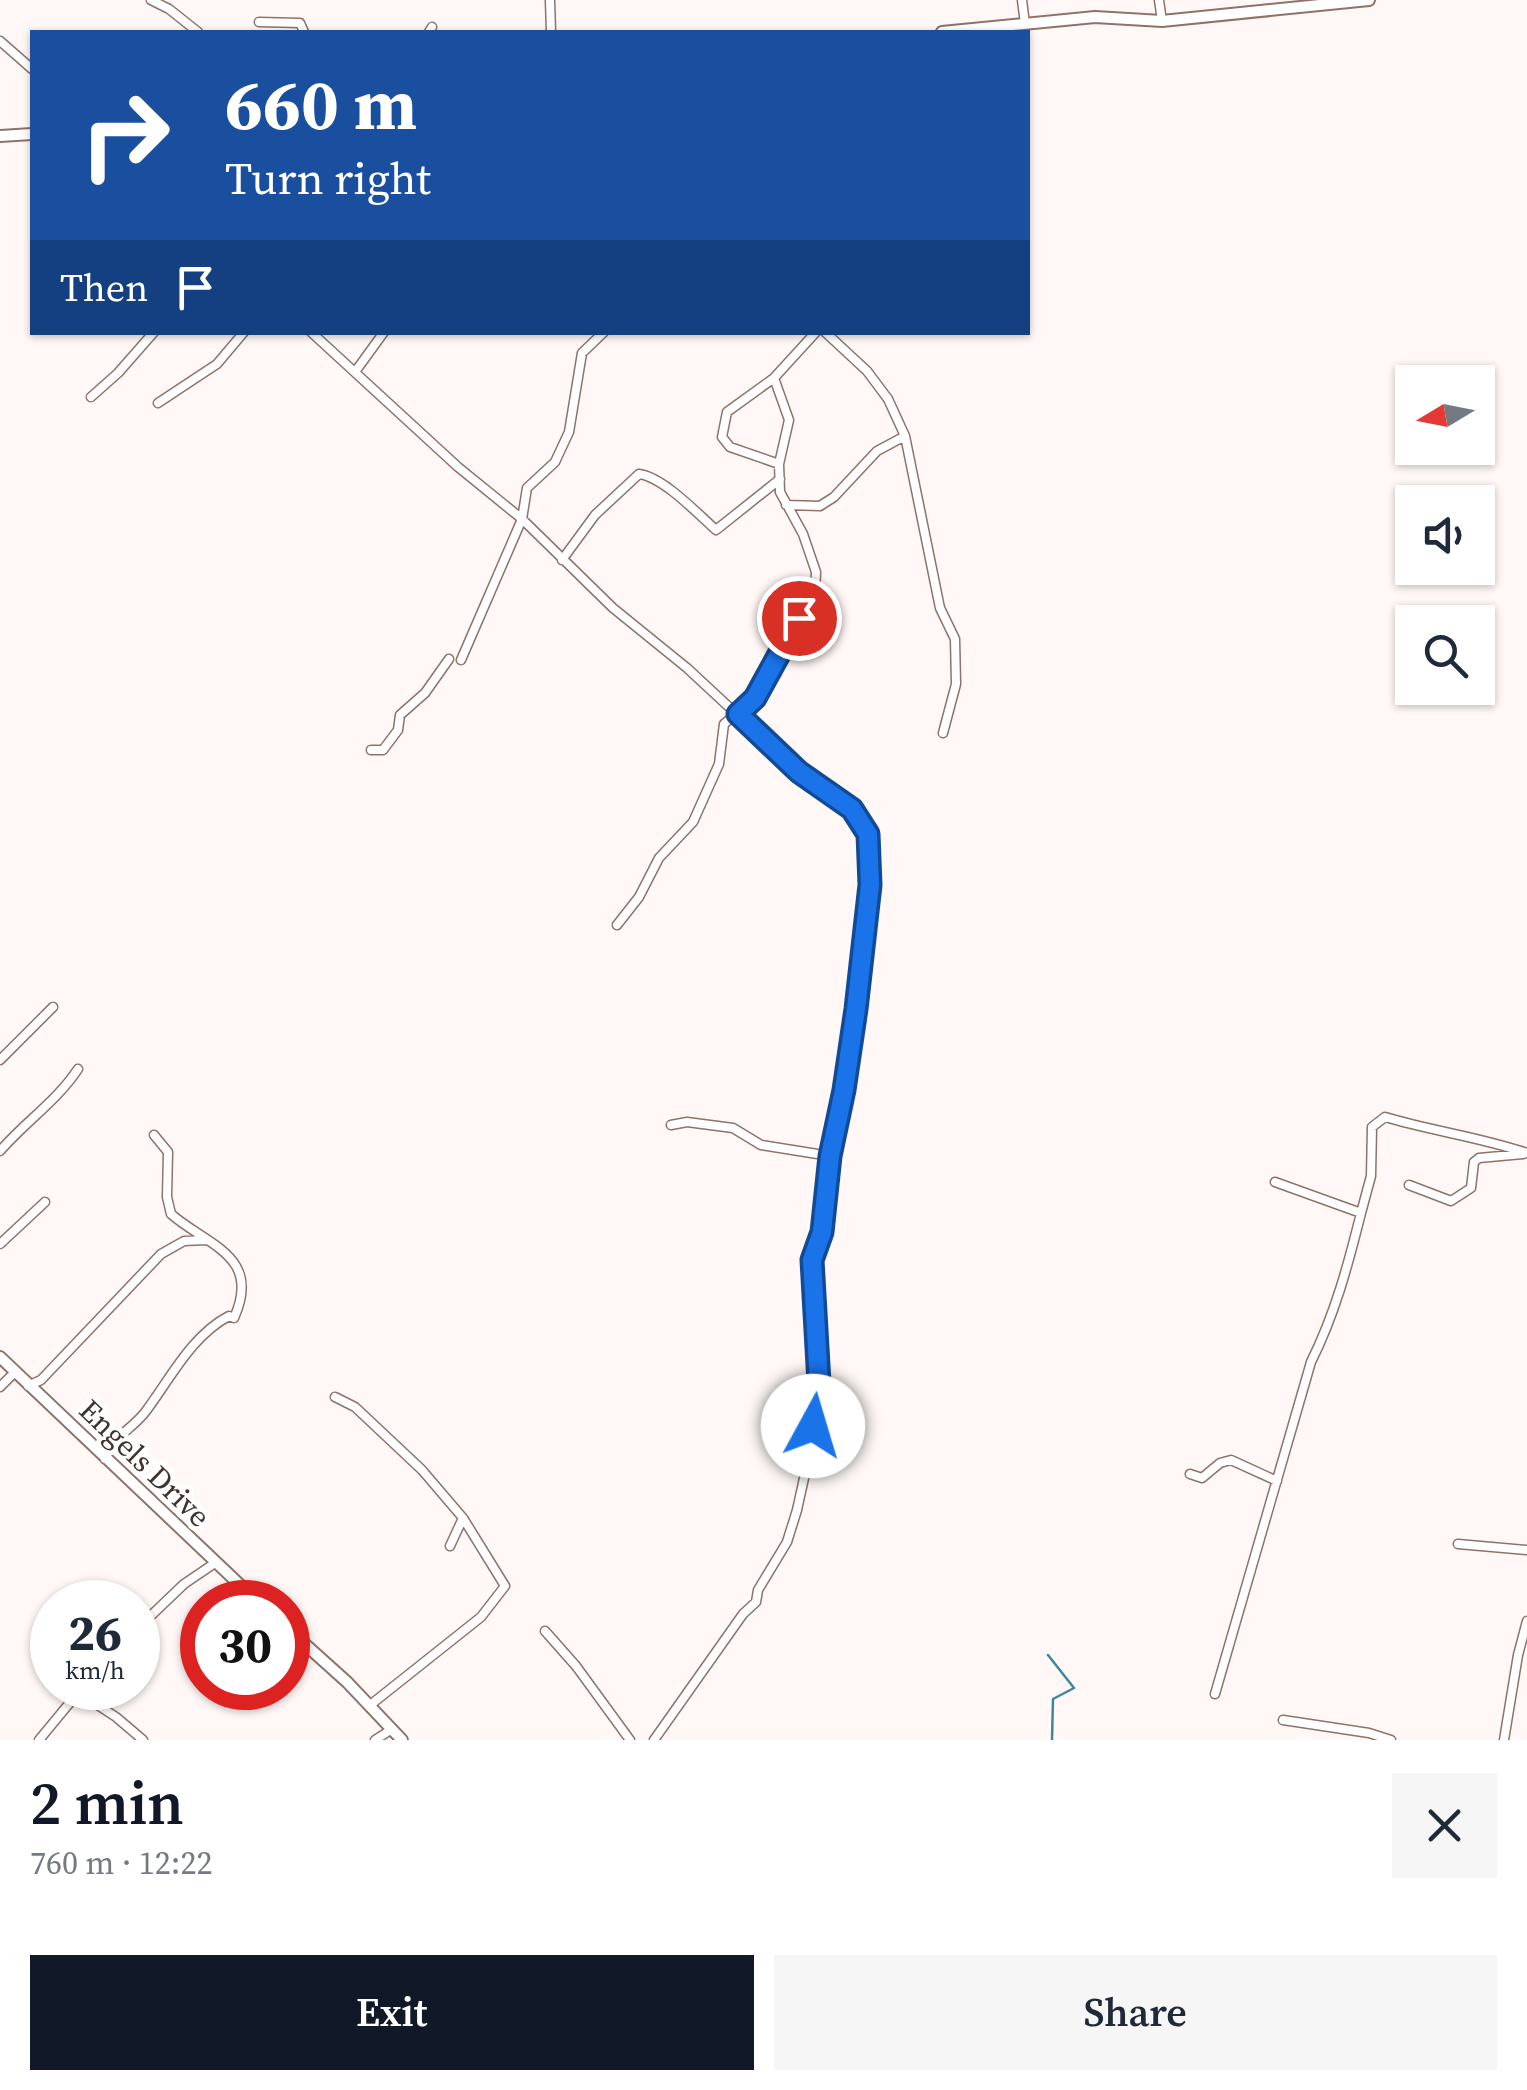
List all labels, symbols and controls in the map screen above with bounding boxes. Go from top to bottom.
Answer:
text: 660 m [225,56,417,152]
icon: right [60,70,190,200]
text: Turn right [225,147,431,209]
icon: arrive [168,260,223,315]
text: Then [60,262,148,314]
north arrow [1395,365,1495,465]
map controls [1395,365,1495,705]
button: sound [1395,485,1495,585]
pin [757,576,842,661]
icon: arrive [772,591,827,646]
button: search [1395,605,1495,705]
position arrow [761,1374,865,1478]
street label: Engels Drive [70,1390,220,1536]
speed limit sign: 30 [180,1580,310,1710]
text: 26 [68,1598,122,1667]
text: km/h [65,1653,125,1687]
text: 2 min [30,1762,184,1844]
button: close [1392,1773,1497,1878]
text: 760 m · 12:22 [30,1841,212,1885]
button: Exit [30,1955,754,2070]
button: Share [774,1955,1497,2070]

